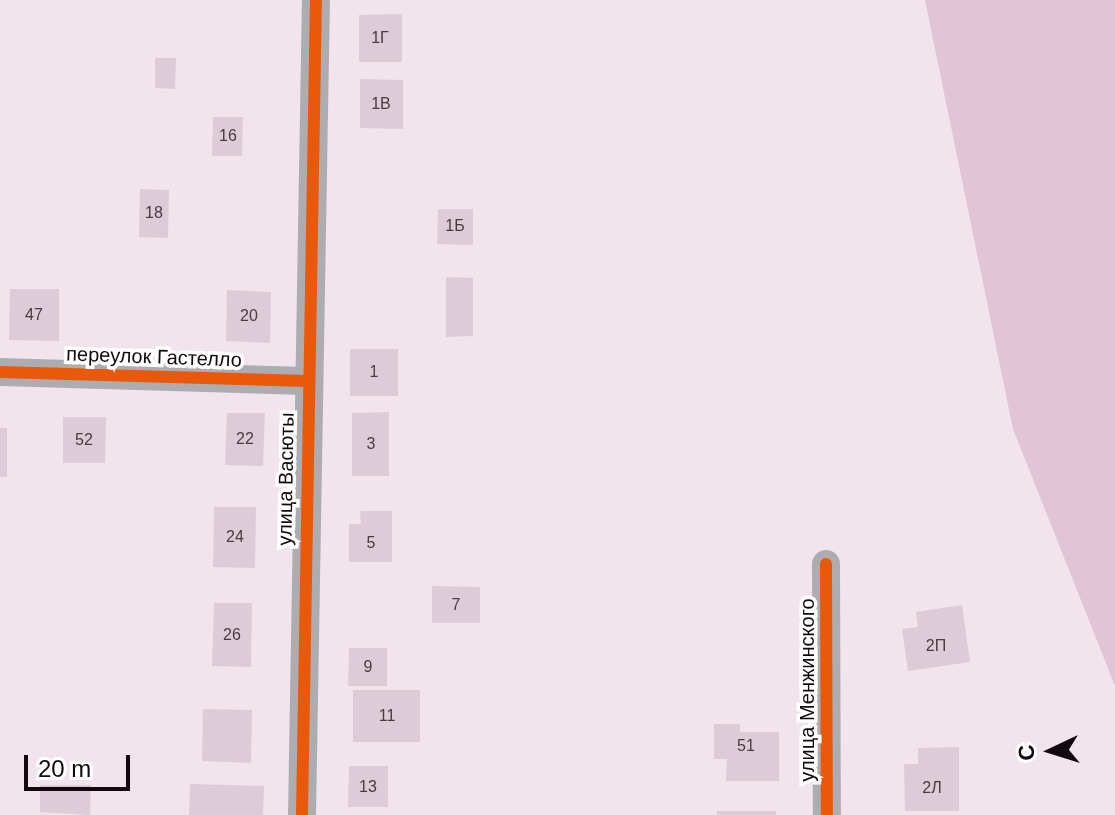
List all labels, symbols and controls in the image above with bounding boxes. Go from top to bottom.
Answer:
house number: 1Г [371,28,389,48]
house number: 1В [371,94,391,114]
house number: 16 [219,126,237,146]
house number: 18 [145,203,163,223]
house number: 1Б [445,216,465,236]
house number: 47 [25,305,43,325]
house number: 20 [240,306,258,326]
street label: переулок Гастелло [66,342,242,372]
house number: 1 [370,362,378,382]
street label: улица Васюты [273,412,299,546]
house number: 22 [236,429,254,449]
house number: 52 [75,430,93,450]
house number: 3 [367,434,375,454]
house number: 24 [226,527,244,547]
house number: 5 [367,533,375,553]
house number: 7 [452,595,460,615]
street label: улица Менжинского [795,598,819,782]
house number: 26 [223,625,241,645]
house number: 2П [926,636,946,656]
house number: 9 [364,657,372,677]
house number: 11 [379,706,395,726]
north arrow [1011,711,1091,791]
house number: 51 [737,736,755,756]
scale bar [28,739,134,789]
text: С [1014,744,1040,762]
text: 20 m [38,755,91,782]
house number: 13 [359,777,377,797]
house number: 2Л [922,778,942,798]

